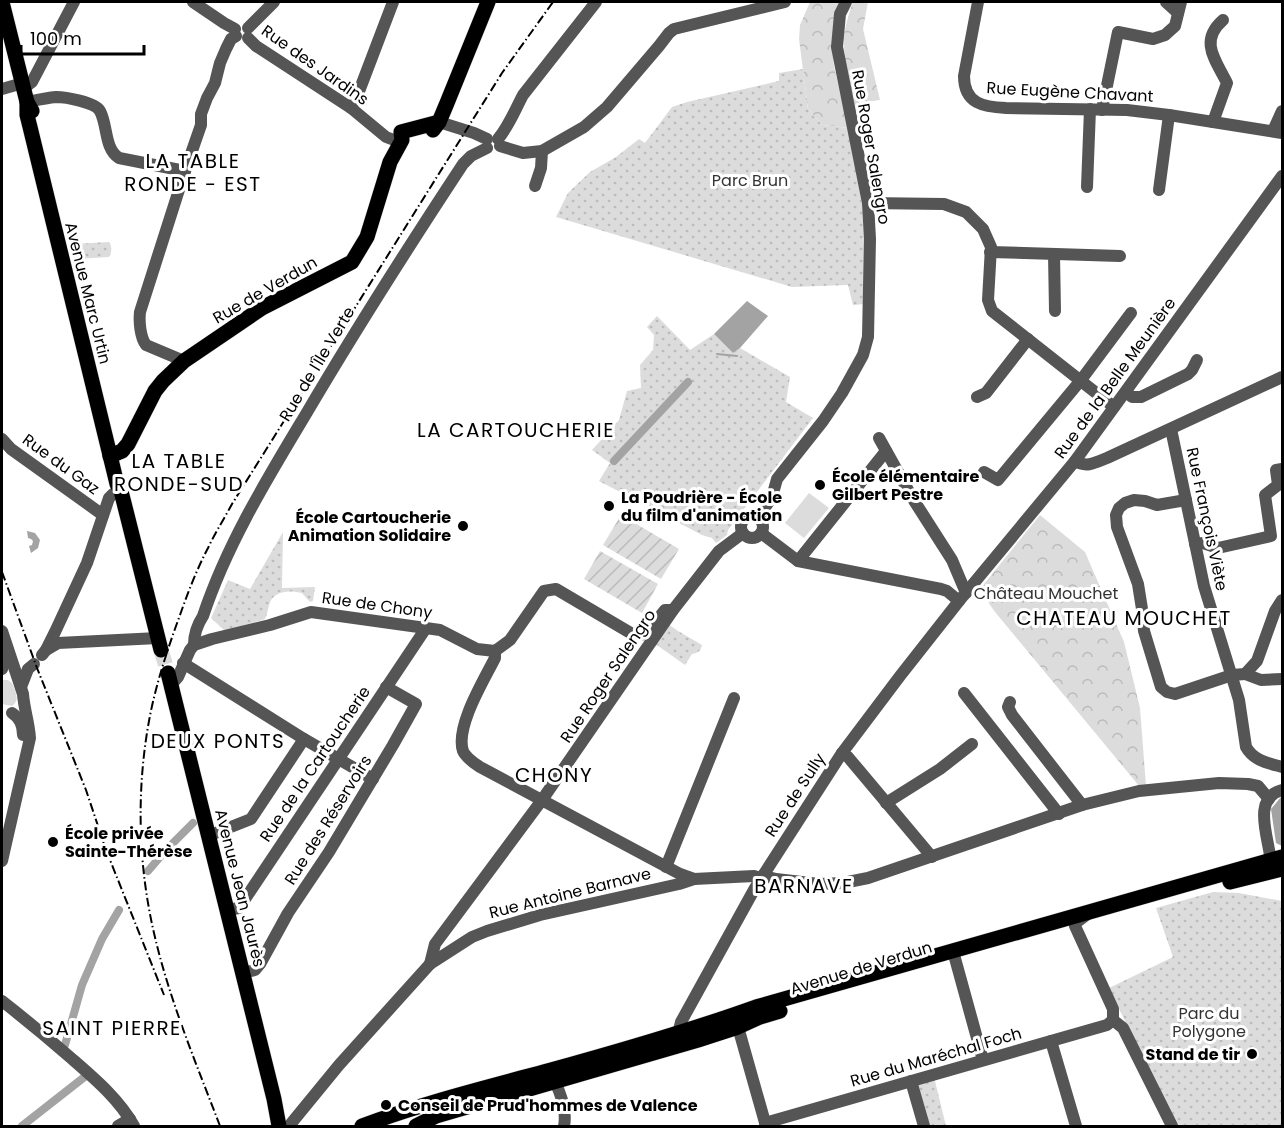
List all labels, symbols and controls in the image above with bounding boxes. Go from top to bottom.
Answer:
scale bar [21,18,144,56]
street label: Rue des Jardins [257,19,373,111]
text: 100 m [30,26,82,51]
street label: Rue Roger Salengro [846,68,896,226]
street label: Rue Eugène Chavant [986,76,1154,108]
district label: LA TABLE RONDE - EST [124,147,262,198]
park label: Parc Brun [712,169,788,192]
street label: Avenue Marc Urtin [59,220,117,366]
street label: Rue de Verdun [209,251,321,329]
street label: Rue de la Belle Meunière [1049,293,1181,463]
street label: Rue de l'Île Verte [274,302,360,426]
district label: LA CARTOUCHERIE [417,416,615,444]
street label: Rue du Gaz [18,428,104,500]
street label: Rue François Viète [1181,445,1233,593]
district label: LA TABLE RONDE-SUD [114,447,244,498]
place label: École élémentaire Gilbert Pestre [832,465,979,506]
marker: École élémentaire Gilbert Pestre [813,478,827,492]
place label: La Poudrière - École du film d'animation [621,486,782,527]
marker: La Poudrière - École du film d'animation [602,499,616,513]
place label: École Cartoucherie Animation Solidaire [288,506,451,547]
marker: École Cartoucherie Animation Solidaire [456,519,470,533]
park label: Château Mouchet [974,582,1118,605]
street label: Rue de Chony [320,586,434,624]
district label: CHATEAU MOUCHET [1016,604,1232,632]
street label: Rue Roger Salengro [555,605,661,747]
street label: Rue de la Cartoucherie [254,682,376,846]
district label: DEUX PONTS [151,727,285,755]
street label: Rue de Sully [759,749,831,841]
street label: Rue des Réservoirs [279,751,377,889]
district label: CHONY [515,761,593,789]
street label: Avenue Jean Jaurès [209,807,271,969]
place label: École privée Sainte-Thérèse [65,822,193,863]
marker: École privée Sainte-Thérèse [46,835,60,849]
street label: Rue Antoine Barnave [487,862,653,924]
district label: BARNAVE [754,872,854,900]
street label: Avenue de Verdun [787,935,935,1001]
park label: Parc du Polygone [1172,1002,1246,1043]
district label: SAINT PIERRE [42,1014,182,1042]
street label: Rue du Maréchal Foch [848,1022,1024,1092]
place label: Stand de tir [1146,1043,1240,1066]
marker: Stand de tir [1245,1047,1259,1061]
place label: Conseil de Prud'hommes de Valence [398,1094,698,1117]
marker: Conseil de Prud'hommes de Valence [379,1098,393,1112]

